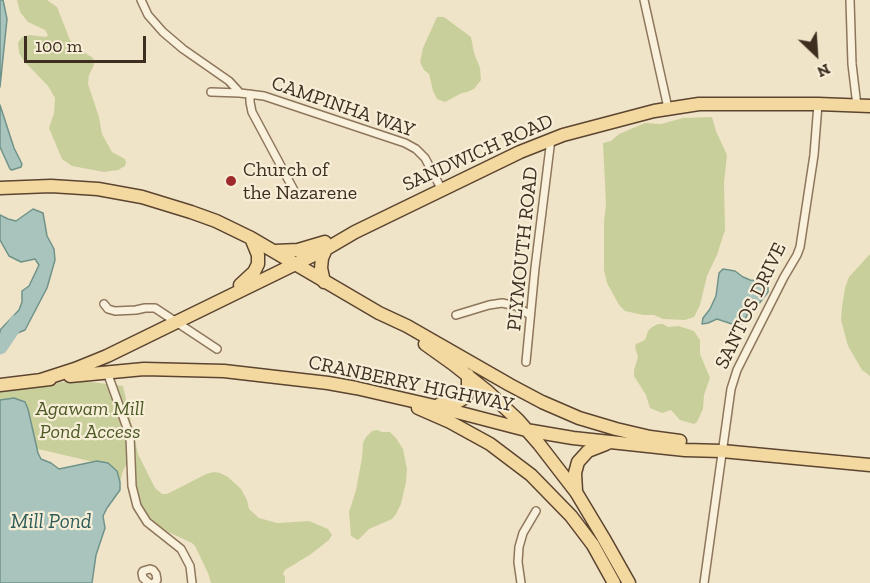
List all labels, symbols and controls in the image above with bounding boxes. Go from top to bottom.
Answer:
scale bar [27,24,148,62]
north arrow [786,24,846,84]
text: 100 m [35,35,82,57]
text: N [814,60,833,82]
street label: CAMPINHA WAY [268,71,418,143]
street label: SANDWICH ROAD [399,109,557,197]
place label: Church of the Nazarene [243,158,357,205]
street label: PLYMOUTH ROAD [502,166,544,332]
marker: Church of the Nazarene [224,174,238,188]
street label: SANTOS DRIVE [710,239,792,373]
street label: CRANBERRY HIGHWAY [306,351,516,417]
park label: Agawam Mill Pond Access [36,397,144,444]
water label: Mill Pond [11,509,91,535]

